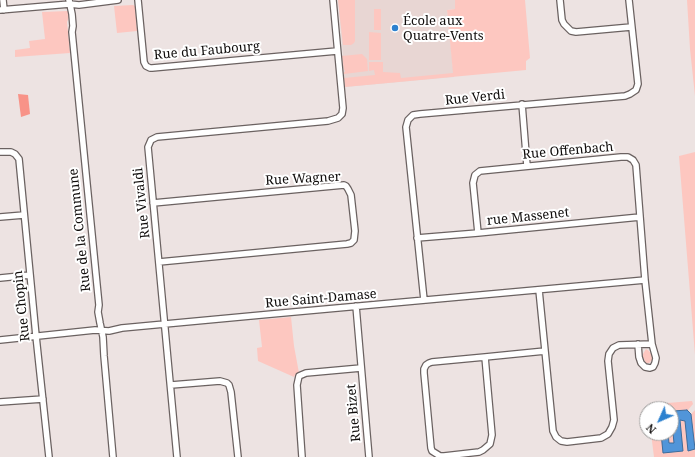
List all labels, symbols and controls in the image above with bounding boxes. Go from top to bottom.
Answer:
place label: École aux Quatre-Vents [403,13,484,44]
marker: École aux Quatre-Vents [390,23,400,33]
street label: Rue du Faubourg [153,39,261,63]
street label: Rue Verdi [444,87,506,109]
street label: Rue Offenbach [522,139,614,163]
street label: Rue Vivaldi [131,167,153,239]
street label: Rue de la Commune [66,168,94,292]
street label: Rue Wagner [265,169,341,189]
street label: rue Massenet [486,205,570,229]
street label: Rue Chopin [11,270,33,342]
street label: Rue Saint-Damase [265,286,377,312]
street label: Rue Bizet [344,383,364,443]
north arrow [639,401,679,441]
text: N [643,421,659,438]

